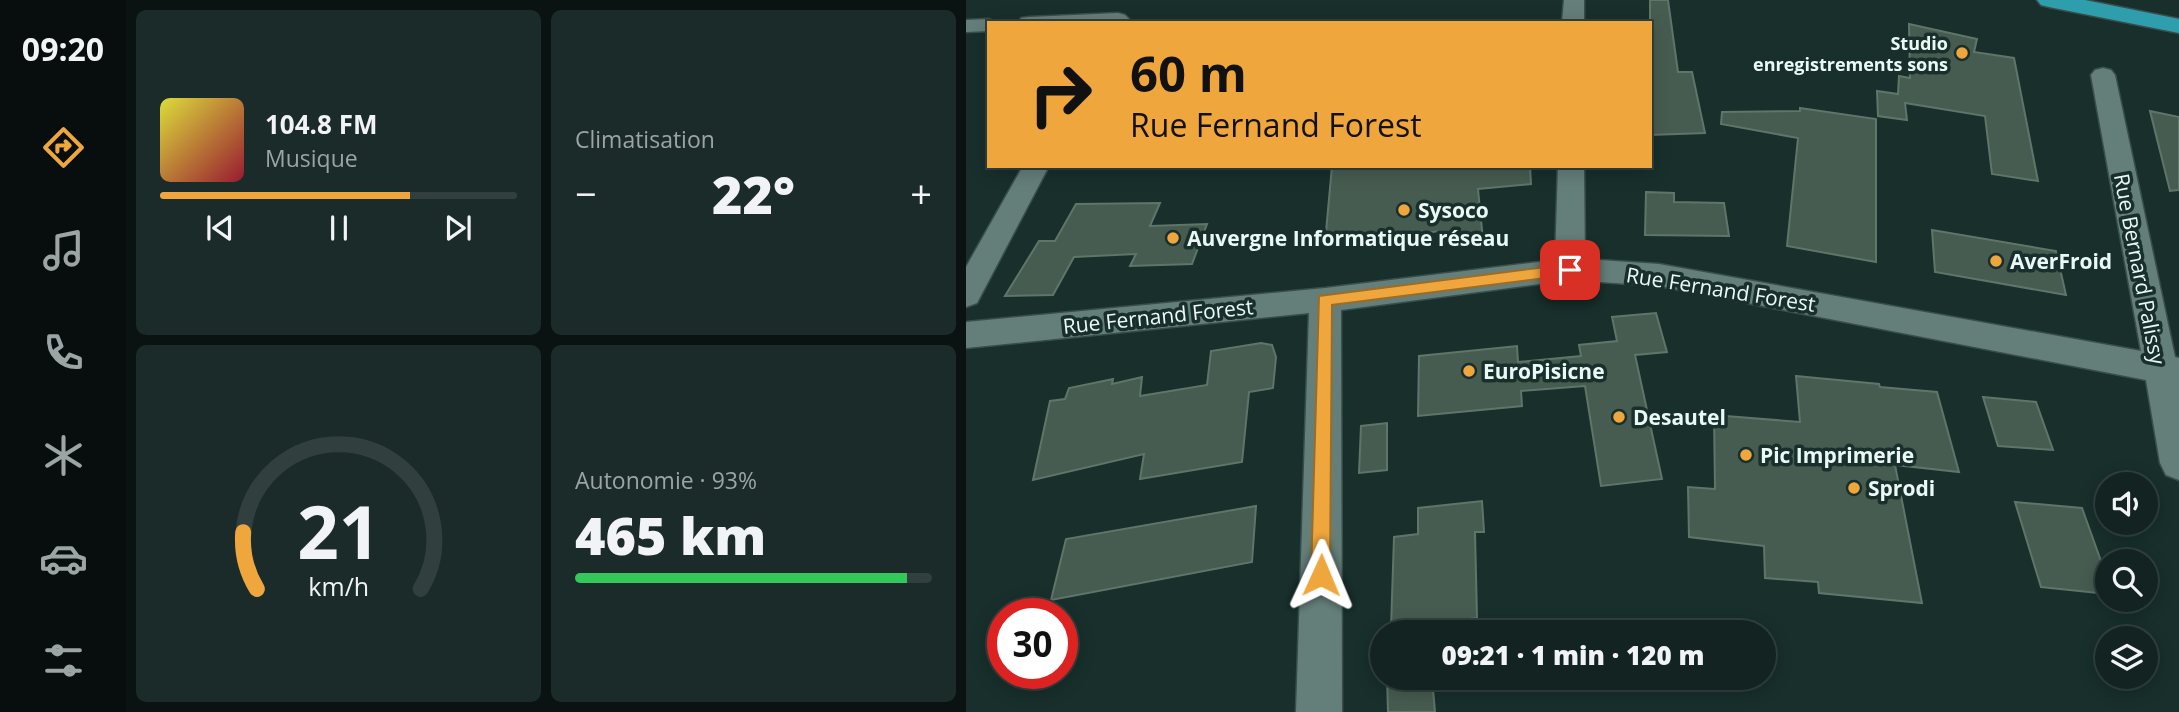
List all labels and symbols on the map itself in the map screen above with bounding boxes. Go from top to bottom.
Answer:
place label: Studio enregistrements sons [1753,31,1948,76]
marker: Studio enregistrements sons [1954,45,1970,61]
street label: Rue Bernard Palissy [2108,171,2172,367]
place label: Sysoco [1418,196,1489,224]
marker: Sysoco [1396,202,1412,218]
place label: Auvergne Informatique réseau [1187,224,1509,252]
marker: Auvergne Informatique réseau [1165,230,1181,246]
pin [1540,240,1600,300]
place label: AverFroid [2010,247,2112,275]
marker: AverFroid [1988,253,2004,269]
street label: Rue Fernand Forest [1624,260,1818,318]
street label: Rue Fernand Forest [1061,292,1255,340]
place label: EuroPisicne [1483,357,1605,385]
marker: EuroPisicne [1461,363,1477,379]
place label: Desautel [1633,403,1726,431]
marker: Desautel [1611,409,1627,425]
place label: Pic Imprimerie [1760,441,1914,469]
marker: Pic Imprimerie [1738,447,1754,463]
place label: Sprodi [1868,474,1935,502]
marker: Sprodi [1846,480,1862,496]
position arrow [1284,538,1358,612]
speed limit sign: 30 [987,598,1078,689]

